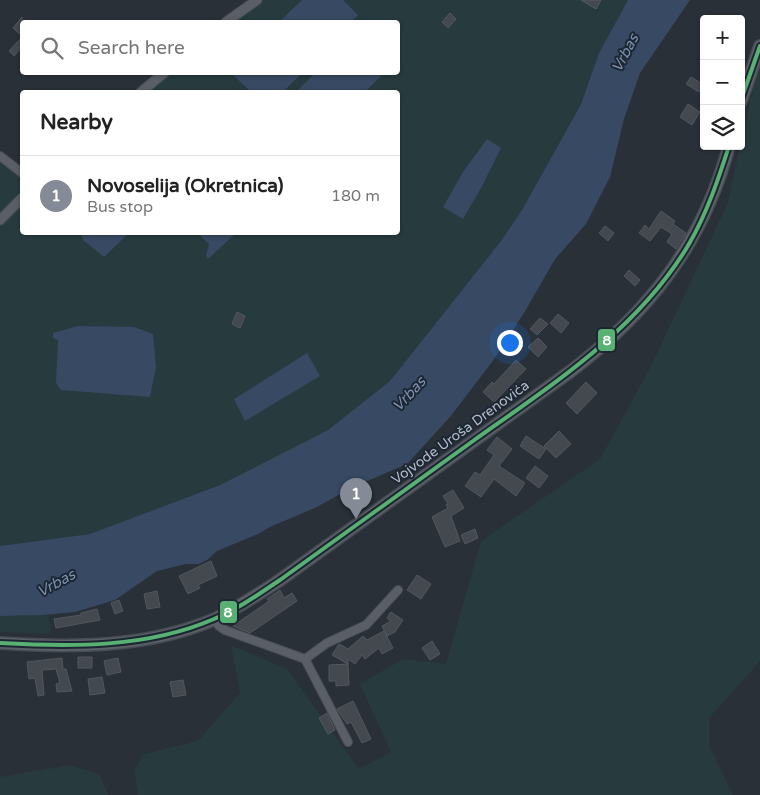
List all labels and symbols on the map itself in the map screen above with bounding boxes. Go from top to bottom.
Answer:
water label: Vrbas [608,29,643,75]
line badge: 8 [597,328,616,352]
your location [497,330,523,356]
text: 8 [603,332,612,349]
water label: Vrbas [389,372,431,415]
street label: Vojvode Uroša Drenovića [388,377,532,488]
pin: 1 [340,478,372,519]
water label: Vrbas [34,564,80,601]
line badge: 8 [219,600,238,624]
text: 8 [224,604,233,621]

